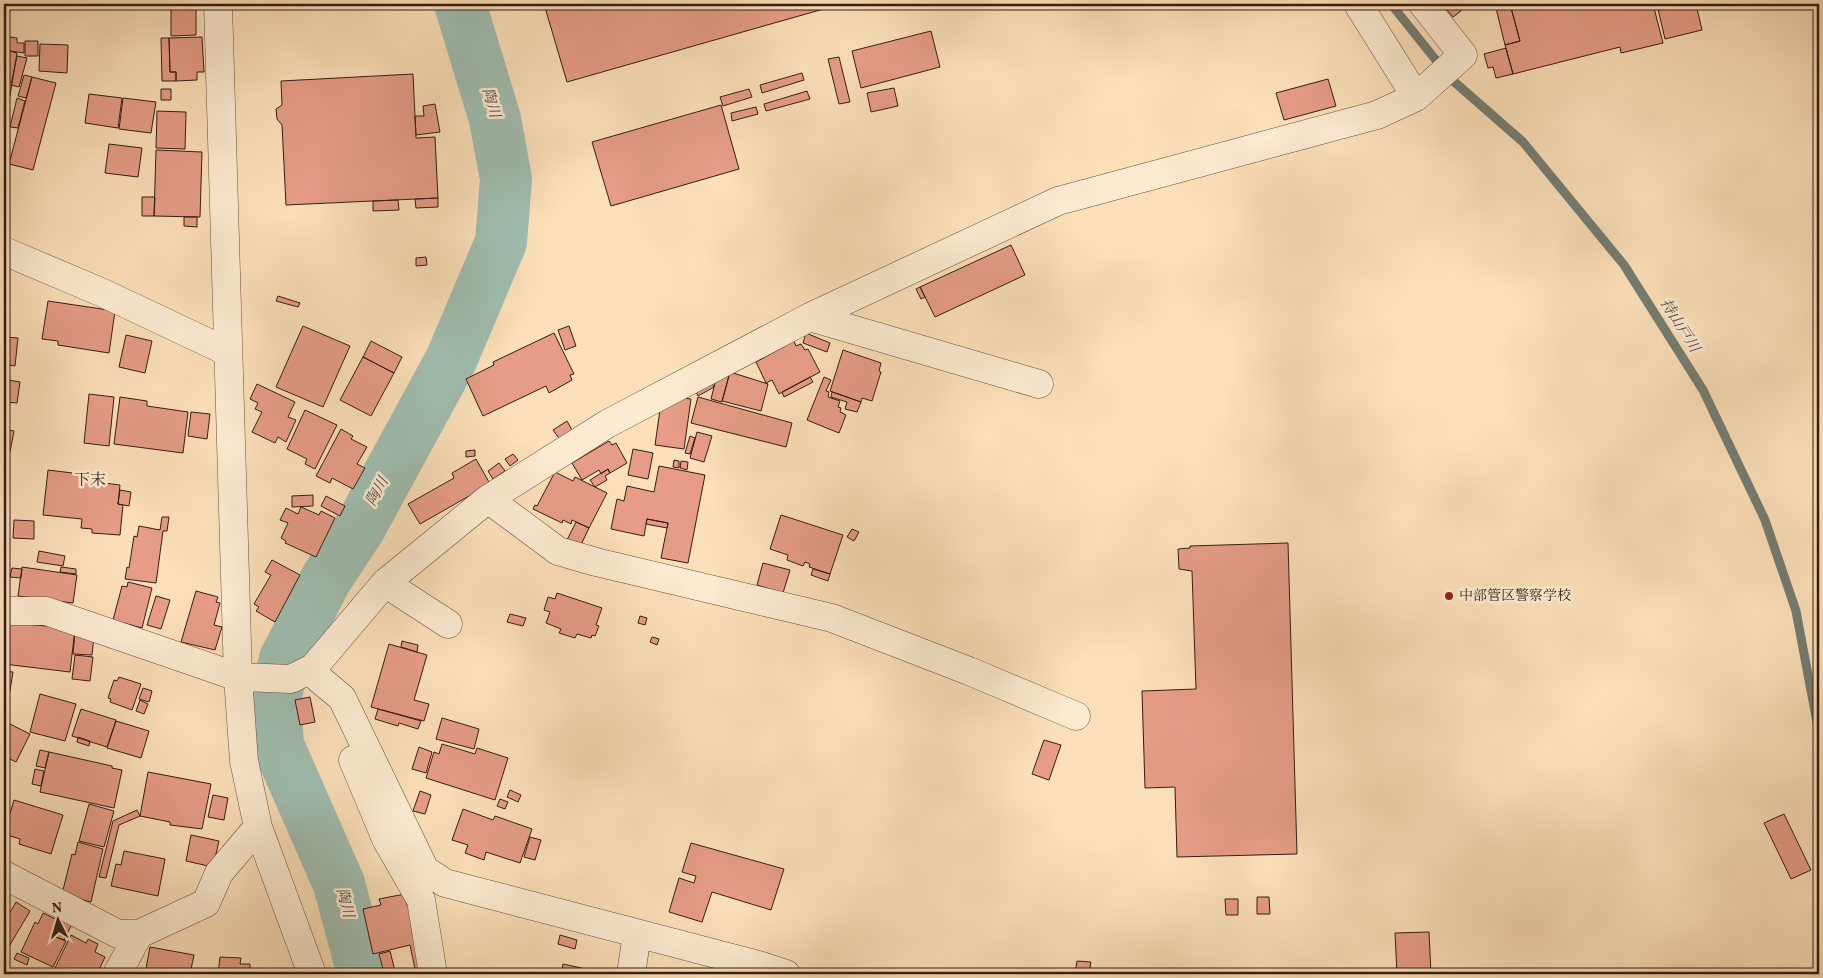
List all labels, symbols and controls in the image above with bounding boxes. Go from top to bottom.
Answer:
water label: 陶川 [476,86,505,122]
water label: 持山戸川 [1654,295,1705,359]
district label: 下末 [74,470,106,492]
water label: 陶川 [362,472,395,510]
place label: 中部管区警察学校 [1459,587,1571,606]
marker: 中部管区警察学校 [1443,590,1455,602]
water label: 陶川 [330,886,359,922]
north arrow [32,896,82,946]
text: N [51,899,63,918]

